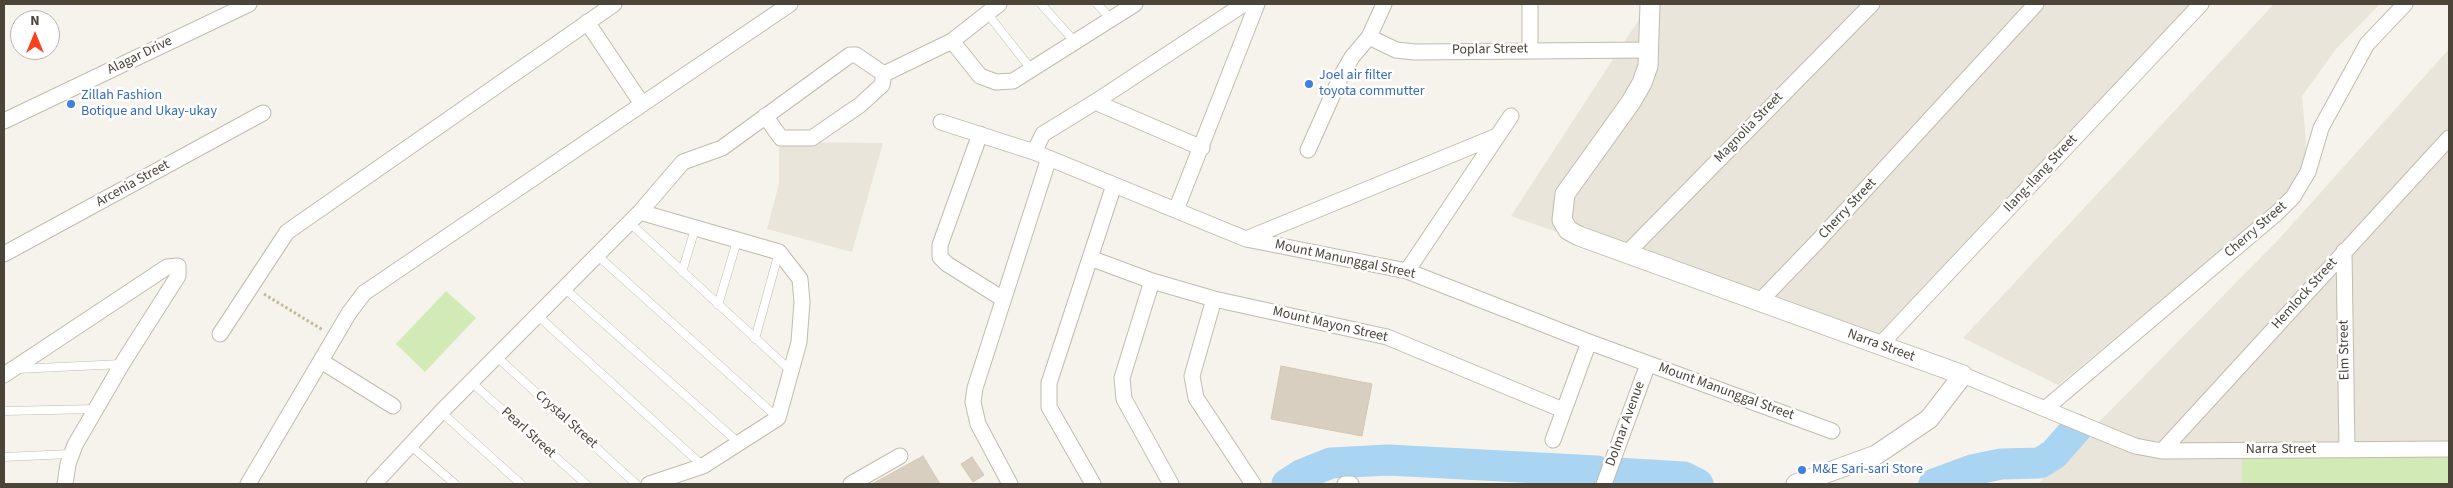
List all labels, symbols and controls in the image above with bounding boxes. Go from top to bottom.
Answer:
north arrow [10,10,60,60]
text: N [30,11,40,31]
street label: Alagar Drive [105,33,175,79]
street label: Poplar Street [1452,41,1528,59]
place label: Joel air filter toyota commutter [1319,68,1424,100]
marker: Joel air filter toyota commutter [1303,78,1315,90]
place label: Zillah Fashion Botique and Ukay-ukay [81,88,217,120]
street label: Magnolia Street [1711,89,1787,167]
marker: Zillah Fashion Botique and Ukay-ukay [65,98,77,110]
street label: Ilang-Ilang Street [2001,132,2081,216]
street label: Arcenia Street [93,157,173,211]
street label: Cherry Street [1816,175,1880,243]
street label: Cherry Street [2221,198,2291,262]
street label: Mount Manunggal Street [1273,237,1417,283]
street label: Hemlock Street [2269,255,2341,333]
street label: Mount Mayon Street [1271,304,1389,346]
street label: Elm Street [2336,320,2354,380]
street label: Narra Street [1845,326,1917,366]
street label: Mount Manunggal Street [1656,360,1796,424]
street label: Dolmar Avenue [1603,379,1649,469]
street label: Crystal Street [531,388,601,452]
street label: Pearl Street [497,404,559,462]
street label: Narra Street [2246,442,2316,458]
place label: M&E Sari-sari Store [1812,462,1923,478]
marker: M&E Sari-sari Store [1796,464,1808,476]

